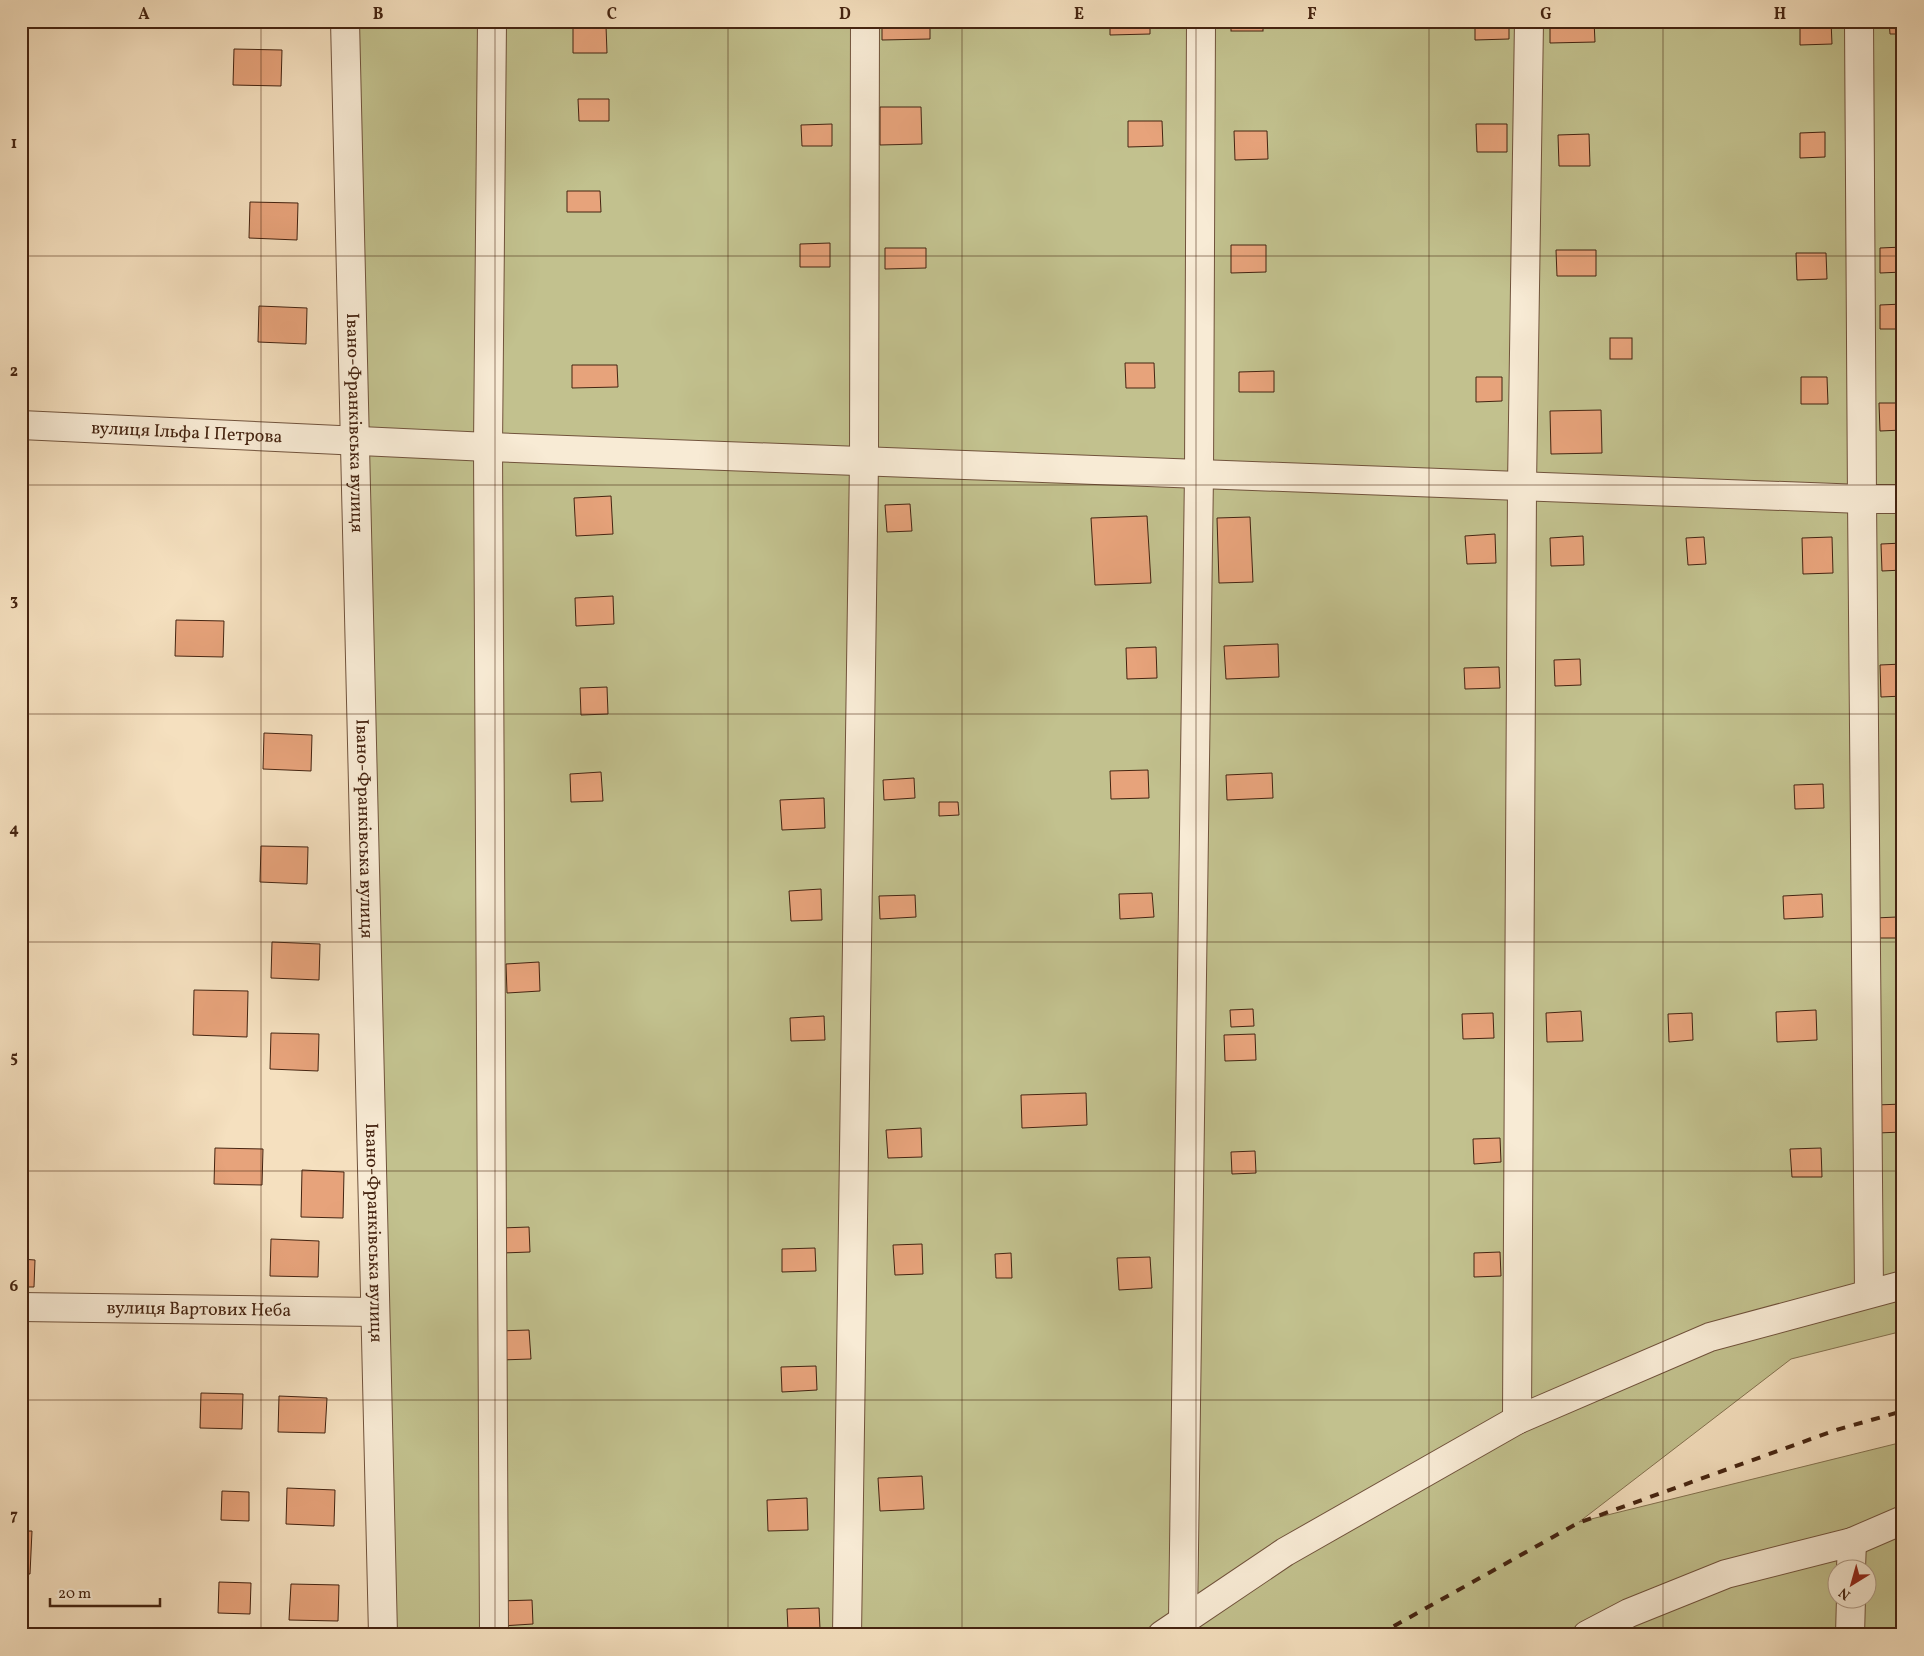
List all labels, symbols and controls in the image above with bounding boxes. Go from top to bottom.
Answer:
text: A [138,4,150,26]
text: B [373,4,384,26]
text: C [607,4,617,26]
text: D [839,4,851,26]
text: E [1074,4,1084,26]
text: F [1307,4,1317,26]
text: G [1540,4,1552,26]
text: H [1774,4,1786,26]
text: 1 [11,133,17,155]
street label: Івано-Франківська вулиця [339,313,370,533]
text: 2 [10,361,18,383]
street label: вулиця Ільфа І Петрова [91,416,283,450]
text: 3 [10,590,18,612]
street label: Івано-Франківська вулиця [349,719,379,939]
text: 4 [9,819,19,841]
text: 5 [10,1047,18,1069]
street label: Івано-Франківська вулиця [358,1122,389,1343]
text: 6 [10,1276,19,1298]
street label: вулиця Вартових Неба [106,1296,292,1323]
text: 7 [10,1505,18,1527]
north arrow [1826,1558,1876,1608]
scale bar [50,1576,160,1608]
text: N [1835,1583,1855,1604]
text: 20 m [58,1584,91,1605]

